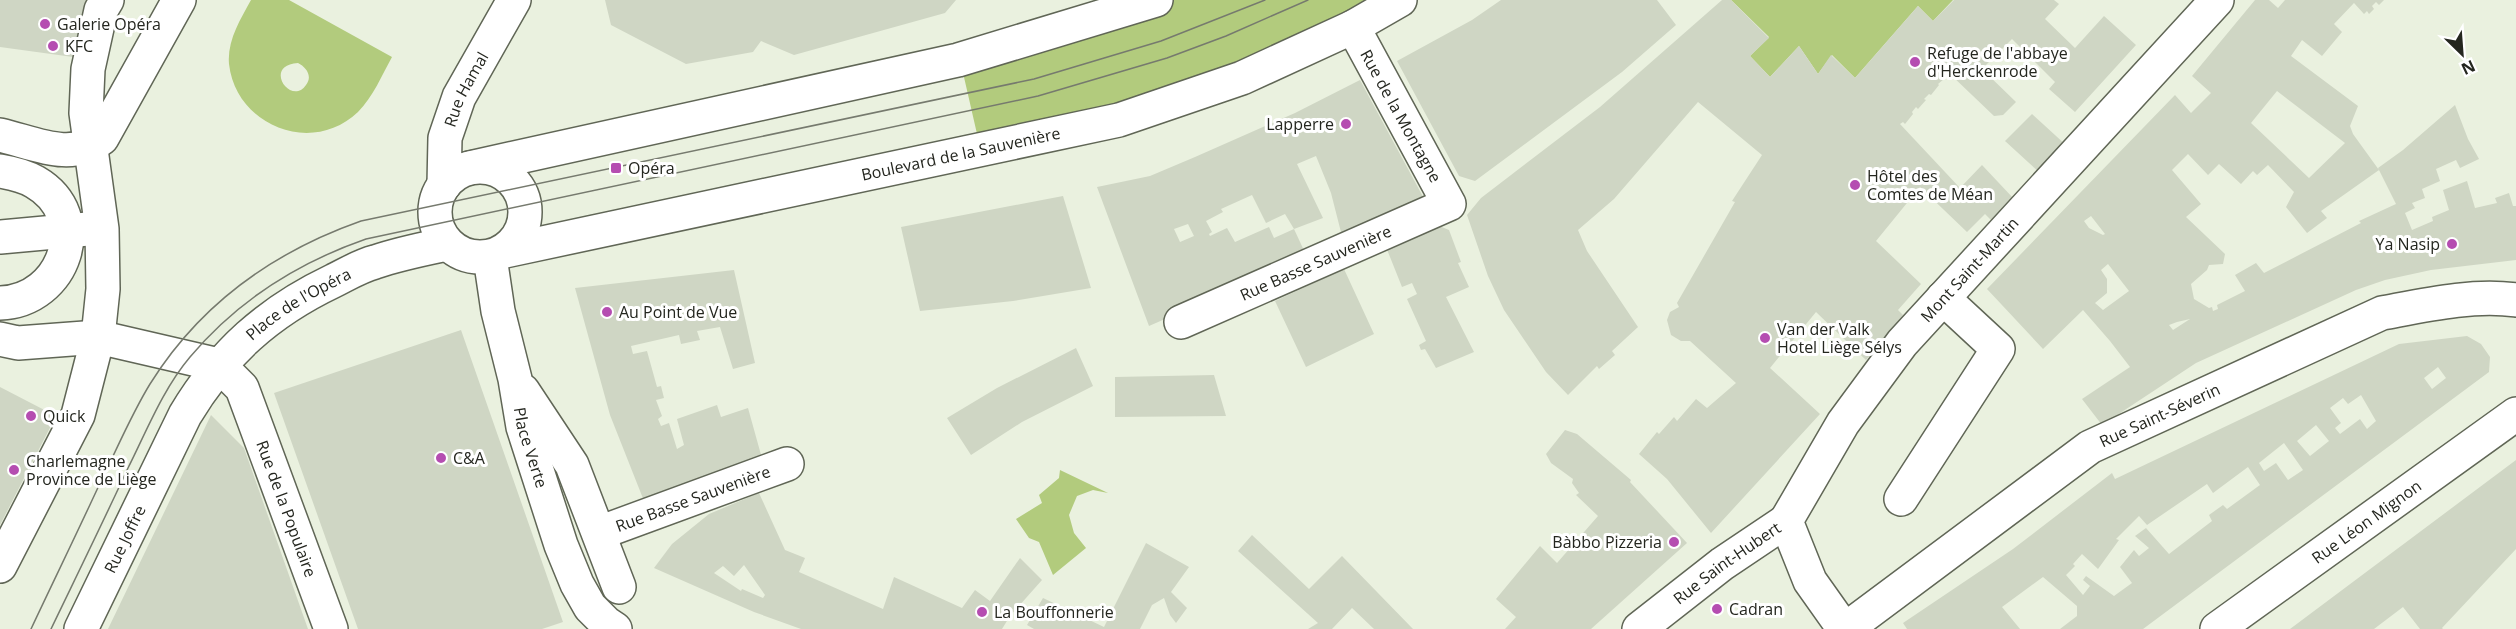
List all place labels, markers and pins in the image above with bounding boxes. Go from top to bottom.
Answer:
place label: Galerie Opéra [57,13,161,35]
marker: Galerie Opéra [38,17,52,31]
place label: KFC [65,35,93,57]
marker: KFC [46,39,60,53]
place label: Refuge de l'abbaye d'Herckenrode [1927,42,2068,82]
marker: Refuge de l'abbaye d'Herckenrode [1908,55,1922,69]
place label: Lapperre [1266,113,1334,135]
marker: Lapperre [1339,117,1353,131]
place label: Opéra [628,157,675,179]
marker: Opéra [609,161,623,175]
place label: Hôtel des Comtes de Méan [1867,165,1993,205]
marker: Hôtel des Comtes de Méan [1848,178,1862,192]
place label: Ya Nasip [2376,233,2440,255]
marker: Ya Nasip [2445,237,2459,251]
place label: Au Point de Vue [619,301,737,323]
marker: Au Point de Vue [600,305,614,319]
place label: Van der Valk Hotel Liège Sélys [1777,318,1902,358]
marker: Van der Valk Hotel Liège Sélys [1758,331,1772,345]
place label: Quick [43,405,86,427]
marker: Quick [24,409,38,423]
place label: C&A [453,447,486,469]
place label: Charlemagne Province de Liège [26,450,156,490]
marker: C&A [434,451,448,465]
marker: Charlemagne Province de Liège [7,463,21,477]
place label: Bàbbo Pizzeria [1552,531,1662,553]
marker: Bàbbo Pizzeria [1667,535,1681,549]
place label: Cadran [1729,598,1783,620]
place label: La Bouffonnerie [994,601,1114,623]
marker: Cadran [1710,602,1724,616]
marker: La Bouffonnerie [975,605,989,619]

